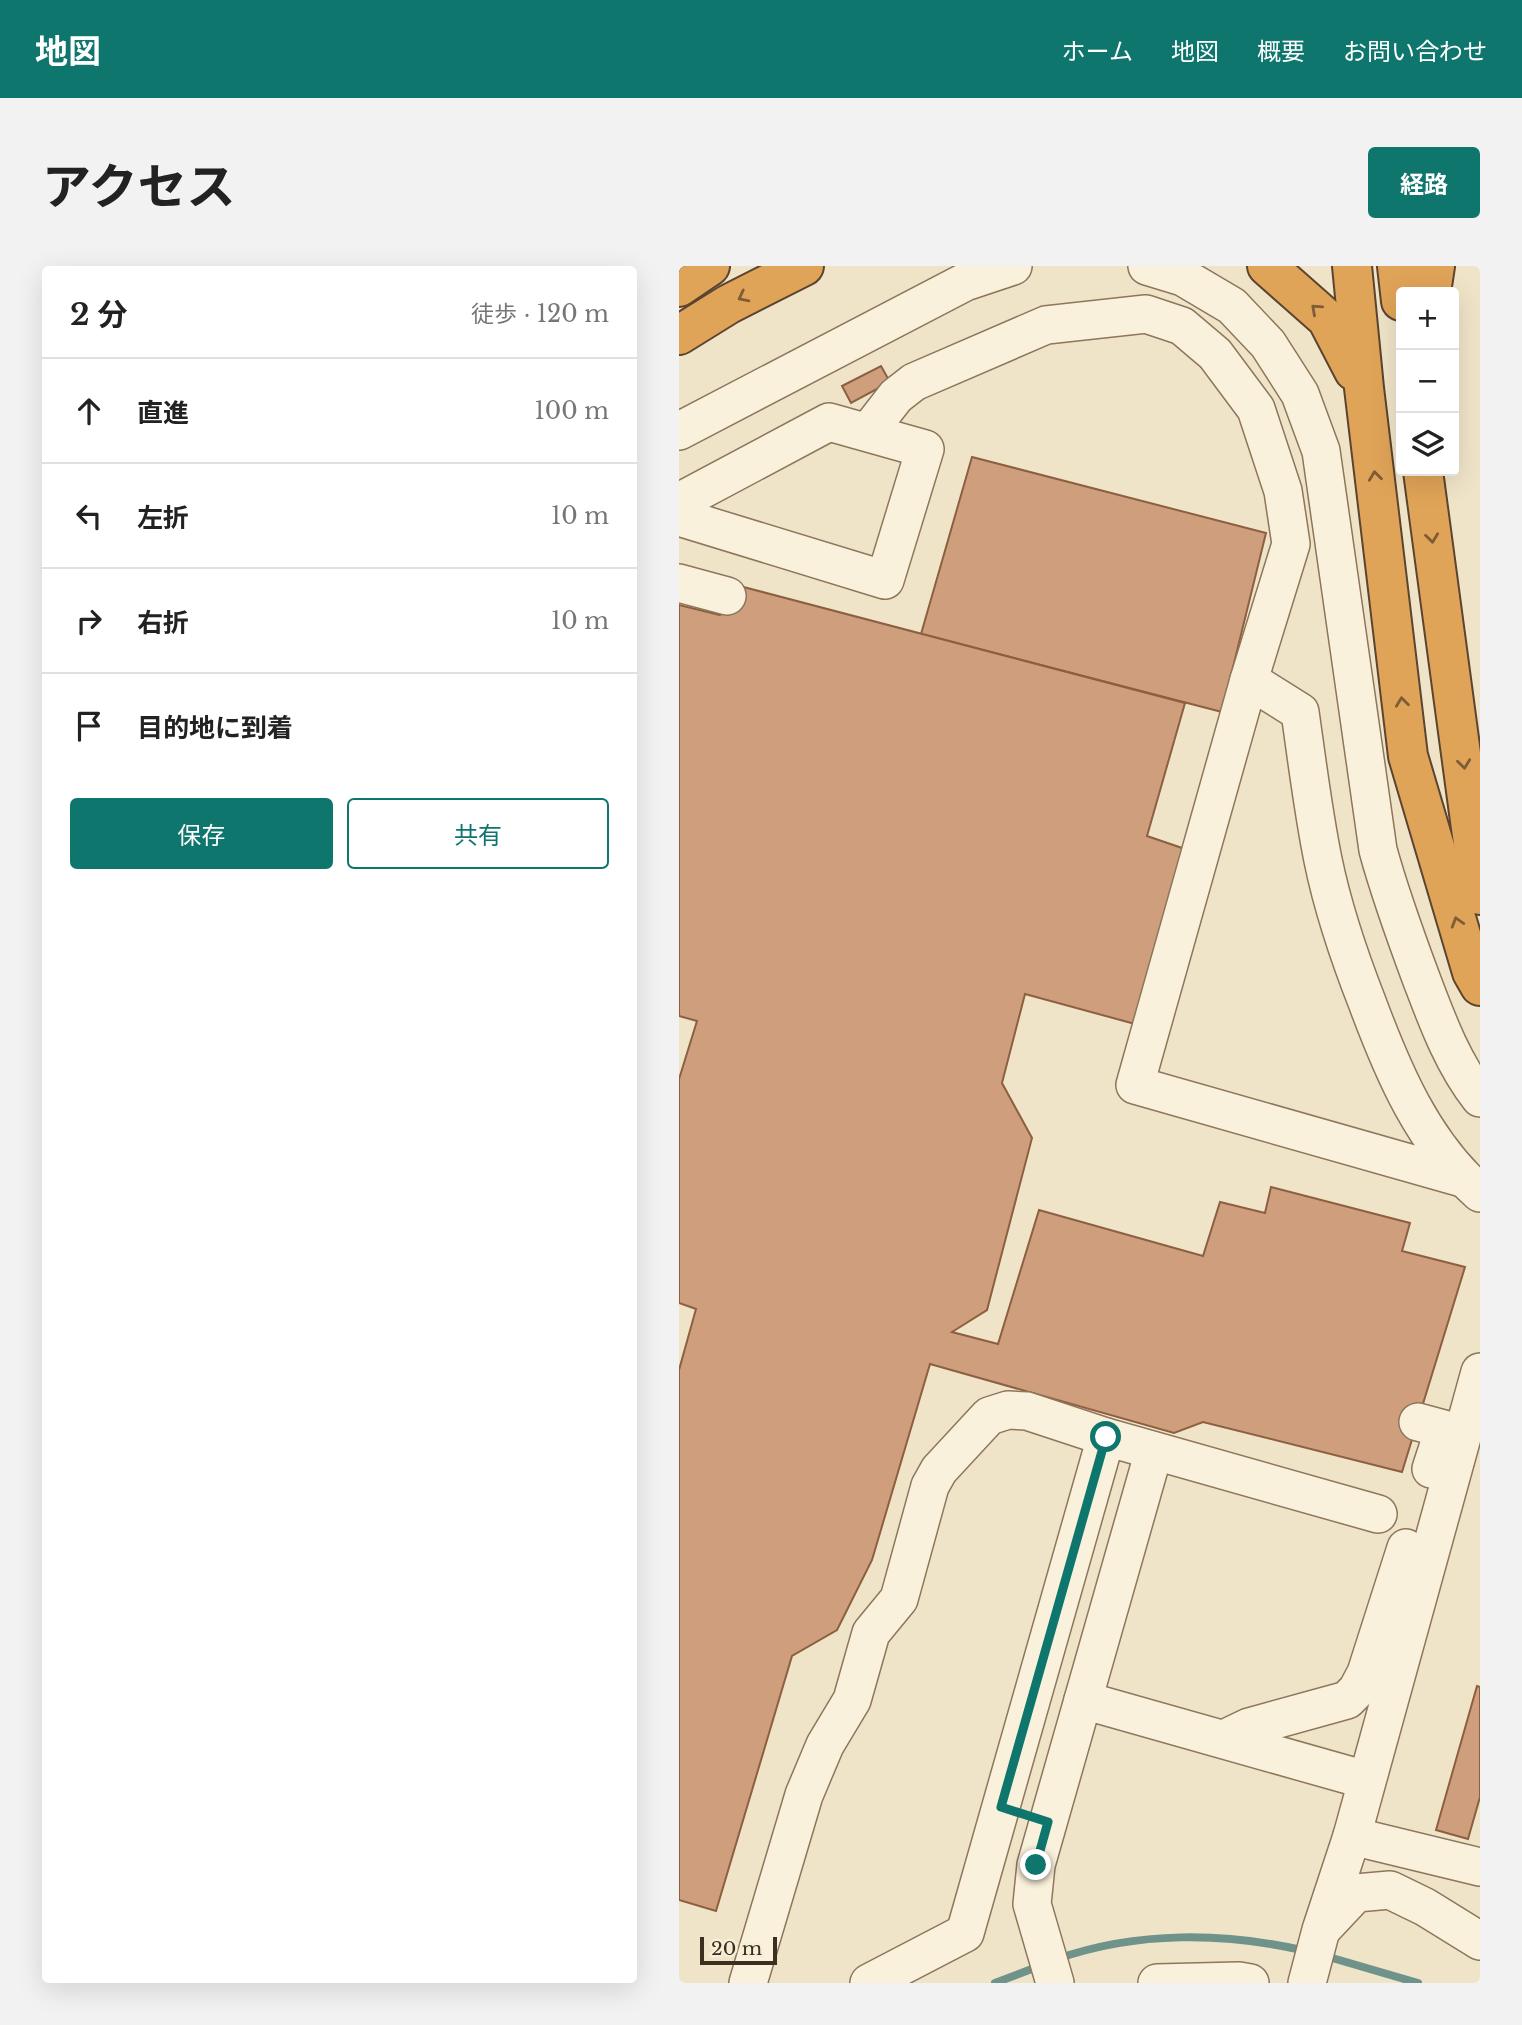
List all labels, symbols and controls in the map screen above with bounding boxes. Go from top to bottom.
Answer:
text: 地図 [35,31,101,72]
text: ホーム [1062,37,1133,66]
text: 地図 [1171,37,1219,66]
text: 概要 [1257,37,1305,66]
text: お問い合わせ [1343,37,1487,66]
button: 経路 [1368,147,1480,218]
text: アクセス [42,156,236,217]
map controls [1396,287,1459,476]
button: + [1396,287,1459,350]
one-way arrow [738,288,750,302]
text: 2 分 [70,296,128,333]
text: 徒歩 · 120 m [471,300,609,328]
one-way arrow [1312,305,1325,317]
button: − [1396,350,1459,413]
icon: ahead [70,392,108,430]
text: 直進 [137,397,189,429]
text: 100 m [535,397,609,425]
button: layers [1396,413,1459,476]
one-way arrow [1368,470,1383,482]
icon: left [70,497,108,535]
text: 左折 [137,502,189,534]
text: 10 m [551,502,609,530]
one-way arrow [1424,533,1439,544]
icon: right [70,602,108,640]
text: 右折 [137,607,189,639]
text: 10 m [551,607,609,635]
one-way arrow [1394,696,1409,708]
icon: arrive [70,707,108,745]
text: 目的地に到着 [137,712,293,744]
one-way arrow [1456,758,1471,770]
button: 保存 [70,798,333,869]
button: 共有 [347,798,609,869]
one-way arrow [1451,917,1465,929]
route start [1090,1421,1121,1452]
route end [1020,1849,1051,1880]
scale bar [700,1934,777,1966]
text: 20 m [711,1937,762,1960]

